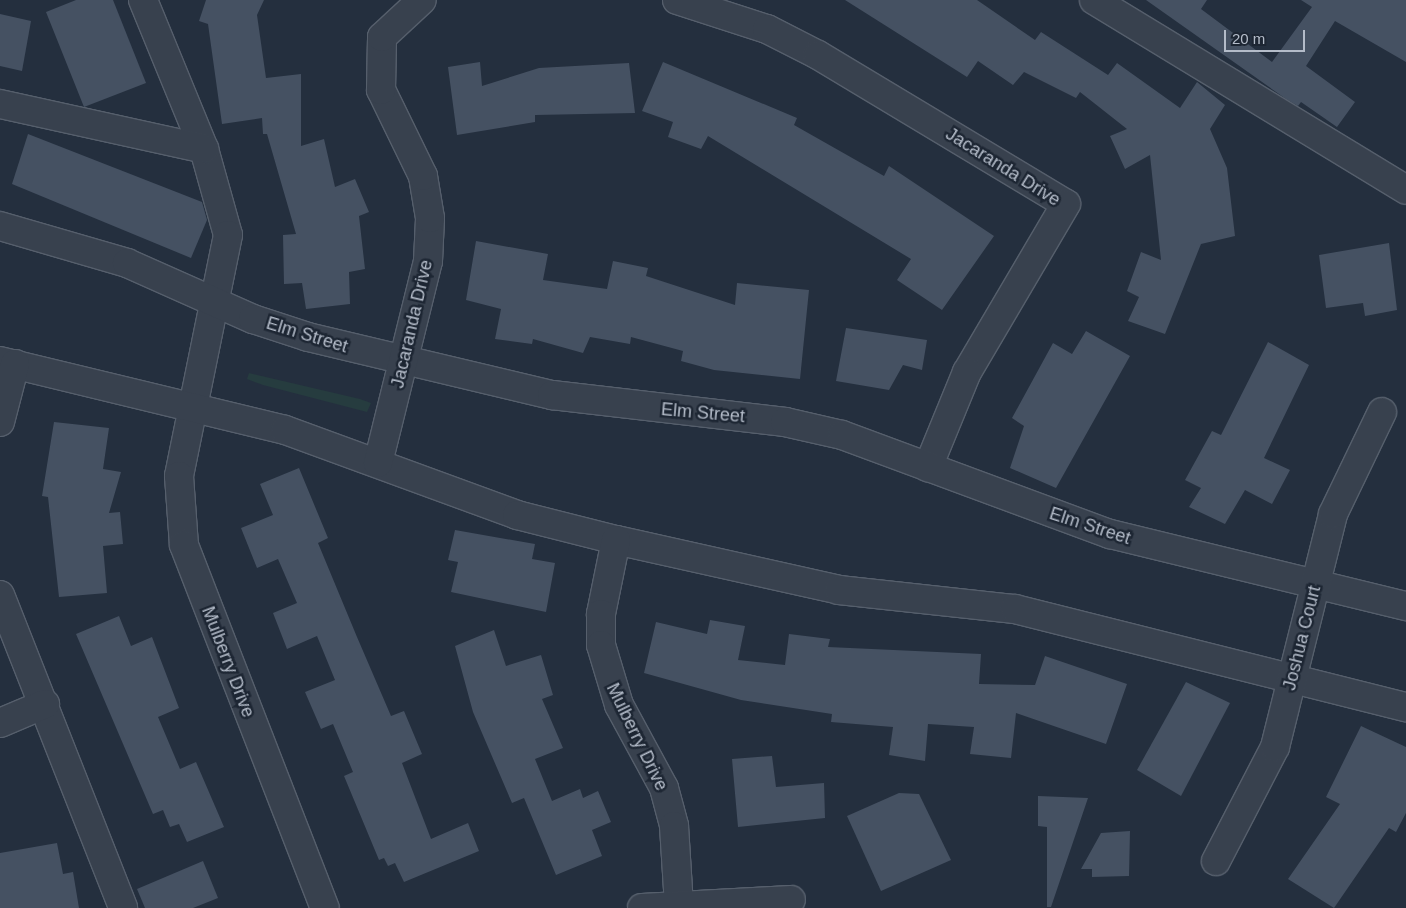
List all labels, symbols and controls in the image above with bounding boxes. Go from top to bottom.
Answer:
scale bar [1226,20,1307,52]
text: 20 m [1232,30,1265,47]
street label: Jacaranda Drive [942,123,1064,211]
street label: Jacaranda Drive [387,258,437,390]
street label: Elm Street [264,312,350,358]
street label: Elm Street [660,399,746,427]
street label: Elm Street [1047,503,1133,549]
street label: Joshua Court [1279,583,1325,693]
street label: Mulberry Drive [197,604,259,720]
street label: Mulberry Drive [602,680,672,794]

